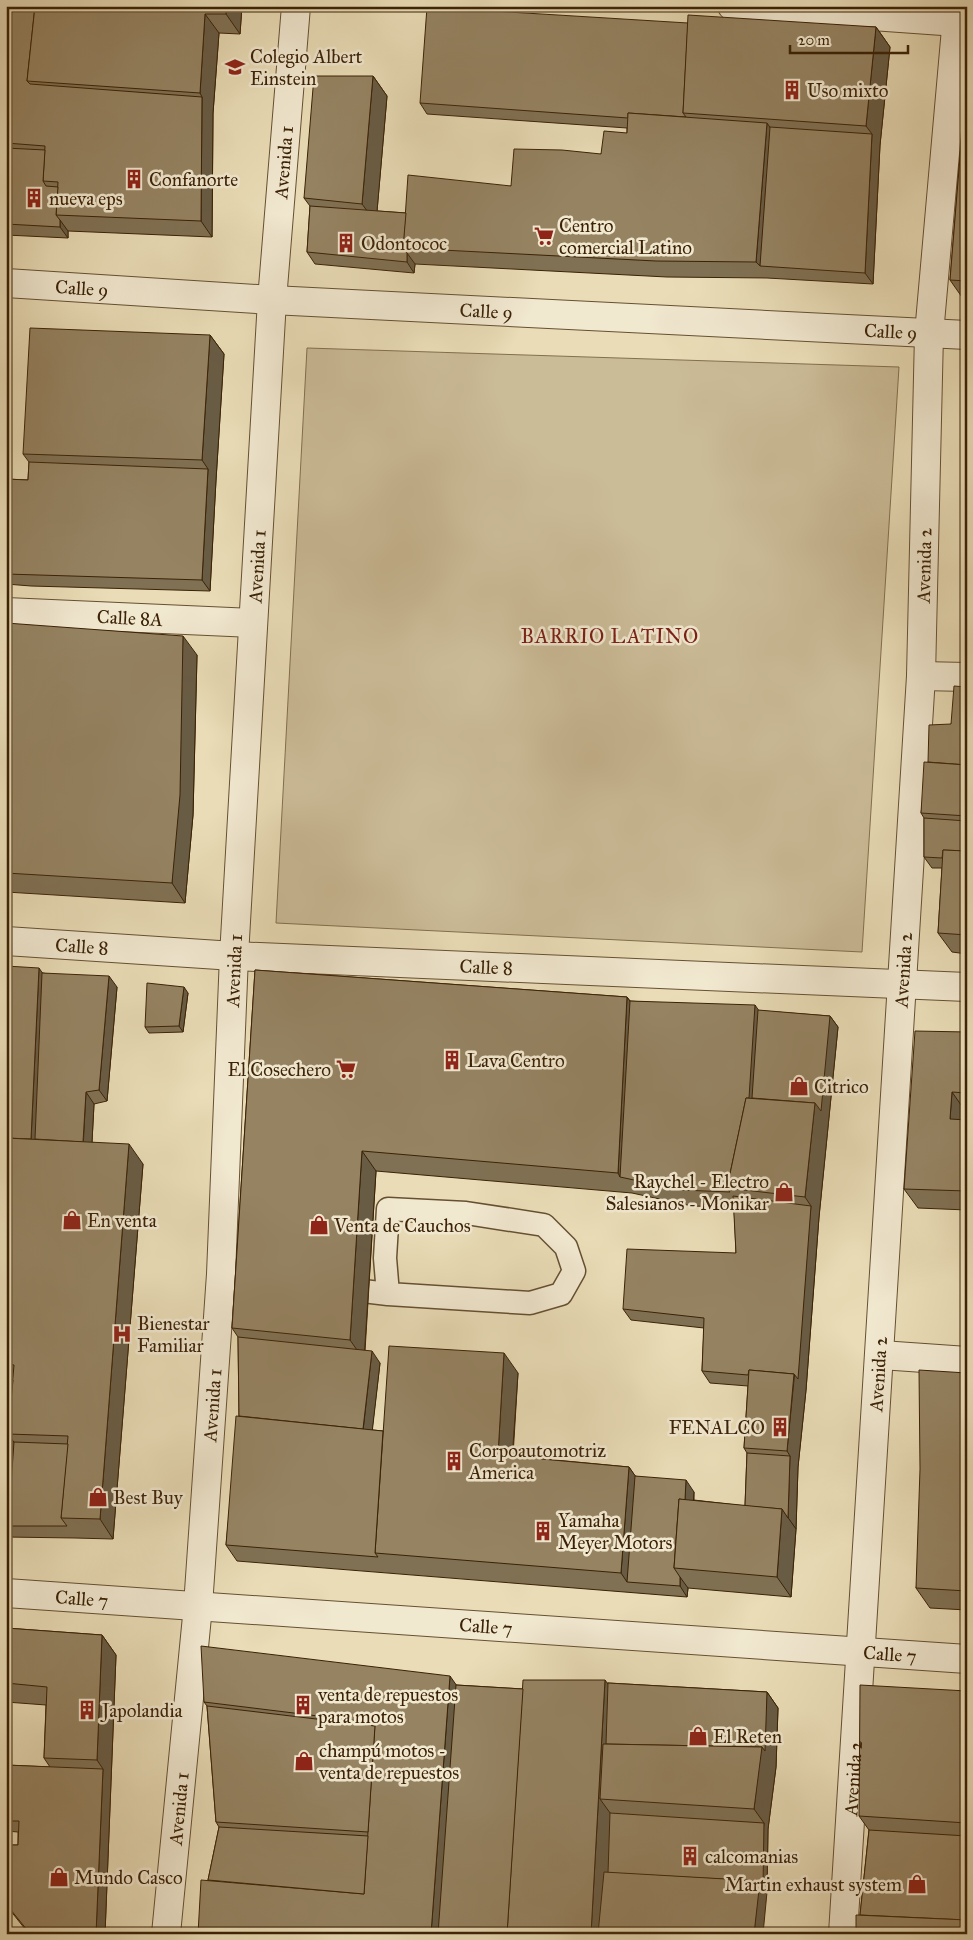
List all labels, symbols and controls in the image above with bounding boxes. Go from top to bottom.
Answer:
scale bar [790,22,908,54]
text: 20 m [798,31,830,49]
place label: Colegio Albert Einstein [250,45,363,90]
school or university icon: Colegio Albert Einstein [224,56,246,78]
building icon: Uso mixto [781,79,803,101]
place label: Uso mixto [807,79,889,102]
street label: Avenida 1 [269,125,298,201]
building icon: Confanorte [123,168,145,190]
place label: Confanorte [149,168,238,191]
building icon: nueva eps [23,187,45,209]
place label: nueva eps [49,187,123,210]
place label: Centro comercial Latino [559,214,692,259]
supermarket icon: Centro comercial Latino [533,225,555,247]
building icon: Odontococ [335,232,357,254]
place label: Odontococ [361,232,447,255]
street label: Calle 9 [54,275,109,302]
street label: Calle 9 [459,298,513,324]
street label: Calle 9 [863,319,918,344]
street label: Avenida 2 [912,527,936,604]
street label: Avenida 1 [243,529,271,605]
street label: Calle 8A [96,605,164,631]
district label: BARRIO LATINO [521,624,699,648]
street label: Avenida 2 [889,931,917,1009]
street label: Calle 8 [54,933,109,960]
street label: Avenida 1 [221,933,247,1009]
street label: Calle 8 [459,955,513,980]
building icon: Lava Centro [441,1049,463,1071]
place label: Lava Centro [467,1049,565,1072]
place label: El Cosechero [227,1058,331,1081]
supermarket icon: El Cosechero [335,1058,357,1080]
shop icon: Citrico [788,1075,810,1097]
place label: Citrico [814,1075,869,1098]
place label: Raychel - Electro Salesianos - Monikar [605,1170,770,1215]
shop icon: Raychel - Electro Salesianos - Monikar [773,1181,795,1203]
shop icon: En venta [61,1209,83,1231]
place label: En venta [87,1209,158,1232]
shop icon: Venta de Cauchos [308,1214,330,1236]
place label: Venta de Cauchos [333,1214,471,1237]
place label: Bienestar Familiar [137,1312,210,1357]
hospital icon: Bienestar Familiar [111,1323,133,1345]
street label: Avenida 2 [864,1335,892,1413]
street label: Avenida 1 [198,1368,226,1444]
place label: FENALCO [669,1416,765,1439]
building icon: FENALCO [769,1416,791,1438]
place label: Corpoautomotriz America [468,1439,606,1484]
building icon: Corpoautomotriz America [443,1450,465,1472]
shop icon: Best Buy [87,1486,109,1508]
place label: Best Buy [113,1486,184,1509]
place label: Yamaha Meyer Motors [558,1509,673,1554]
building icon: Yamaha Meyer Motors [532,1520,554,1542]
street label: Calle 7 [54,1585,109,1612]
street label: Calle 7 [458,1613,513,1640]
street label: Calle 7 [862,1641,917,1668]
place label: venta de repuestos para motos [317,1683,458,1728]
building icon: venta de repuestos para motos [292,1694,314,1716]
building icon: Japolandia [76,1699,98,1721]
place label: Japolandia [100,1699,184,1723]
shop icon: El Reten [687,1725,709,1747]
place label: El Reten [713,1725,782,1748]
place label: champú motos - venta de repuestos [318,1739,459,1784]
street label: Avenida 2 [839,1739,867,1818]
shop icon: champú motos - venta de repuestos [293,1750,315,1772]
street label: Avenida 1 [164,1771,194,1847]
building icon: calcomanias [679,1845,701,1867]
place label: calcomanias [705,1845,798,1868]
shop icon: Mundo Casco [48,1866,70,1888]
place label: Mundo Casco [74,1866,183,1889]
place label: Martin exhaust system [725,1873,902,1896]
shop icon: Martin exhaust system [906,1873,928,1895]

